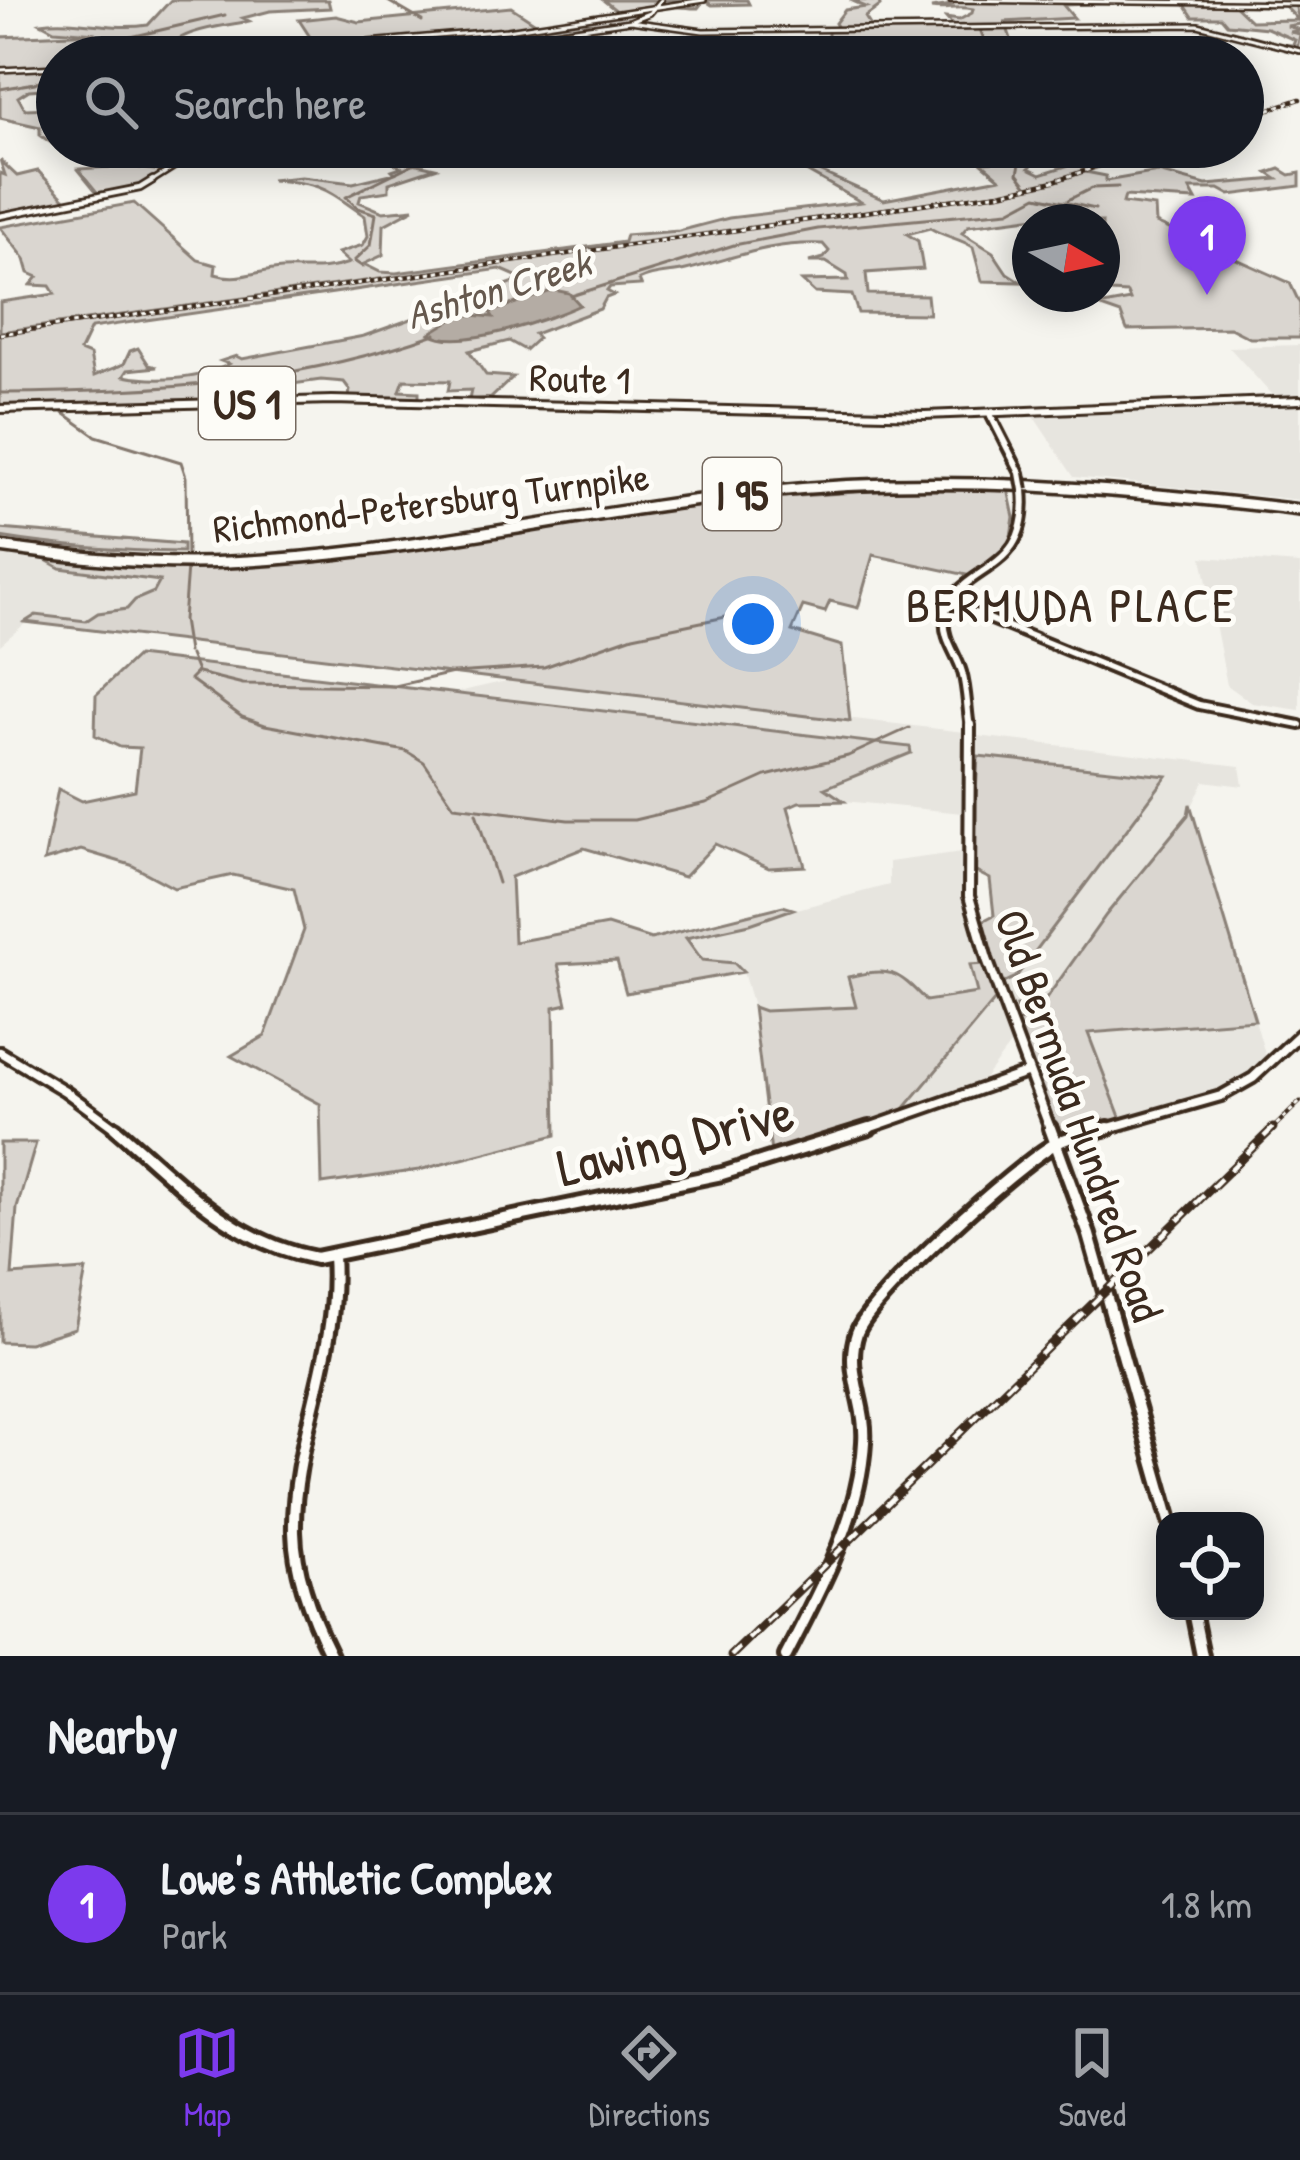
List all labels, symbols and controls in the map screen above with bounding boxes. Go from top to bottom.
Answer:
search box [36,36,1264,168]
icon: search [78,69,144,135]
text: Search here [174,72,366,133]
pin: 1 [1168,196,1246,295]
north arrow [1012,204,1120,312]
water label: Ashton Creek [400,234,600,341]
street label: Route 1 [529,350,631,406]
road number: US 1 [199,367,295,439]
street label: Richmond-Petersburg Turnpike [210,449,652,555]
road number: I 95 [703,458,781,530]
district label: BERMUDA PLACE [906,572,1236,637]
your location [723,594,783,654]
street label: Old Bermuda Hundred Road [981,901,1179,1329]
street label: Lawing Drive [549,1074,801,1204]
map controls [1156,1512,1264,1620]
button: locate [1156,1512,1264,1620]
text: Nearby [48,1700,178,1769]
text: Lowe's Athletic Complex [162,1847,553,1908]
text: 1 [80,1877,94,1930]
text: 1.8 km [1161,1877,1252,1930]
text: Park [162,1908,227,1961]
tab: Map [174,2020,240,2136]
tab: Directions [589,2020,710,2136]
tab: Saved [1058,2020,1126,2136]

